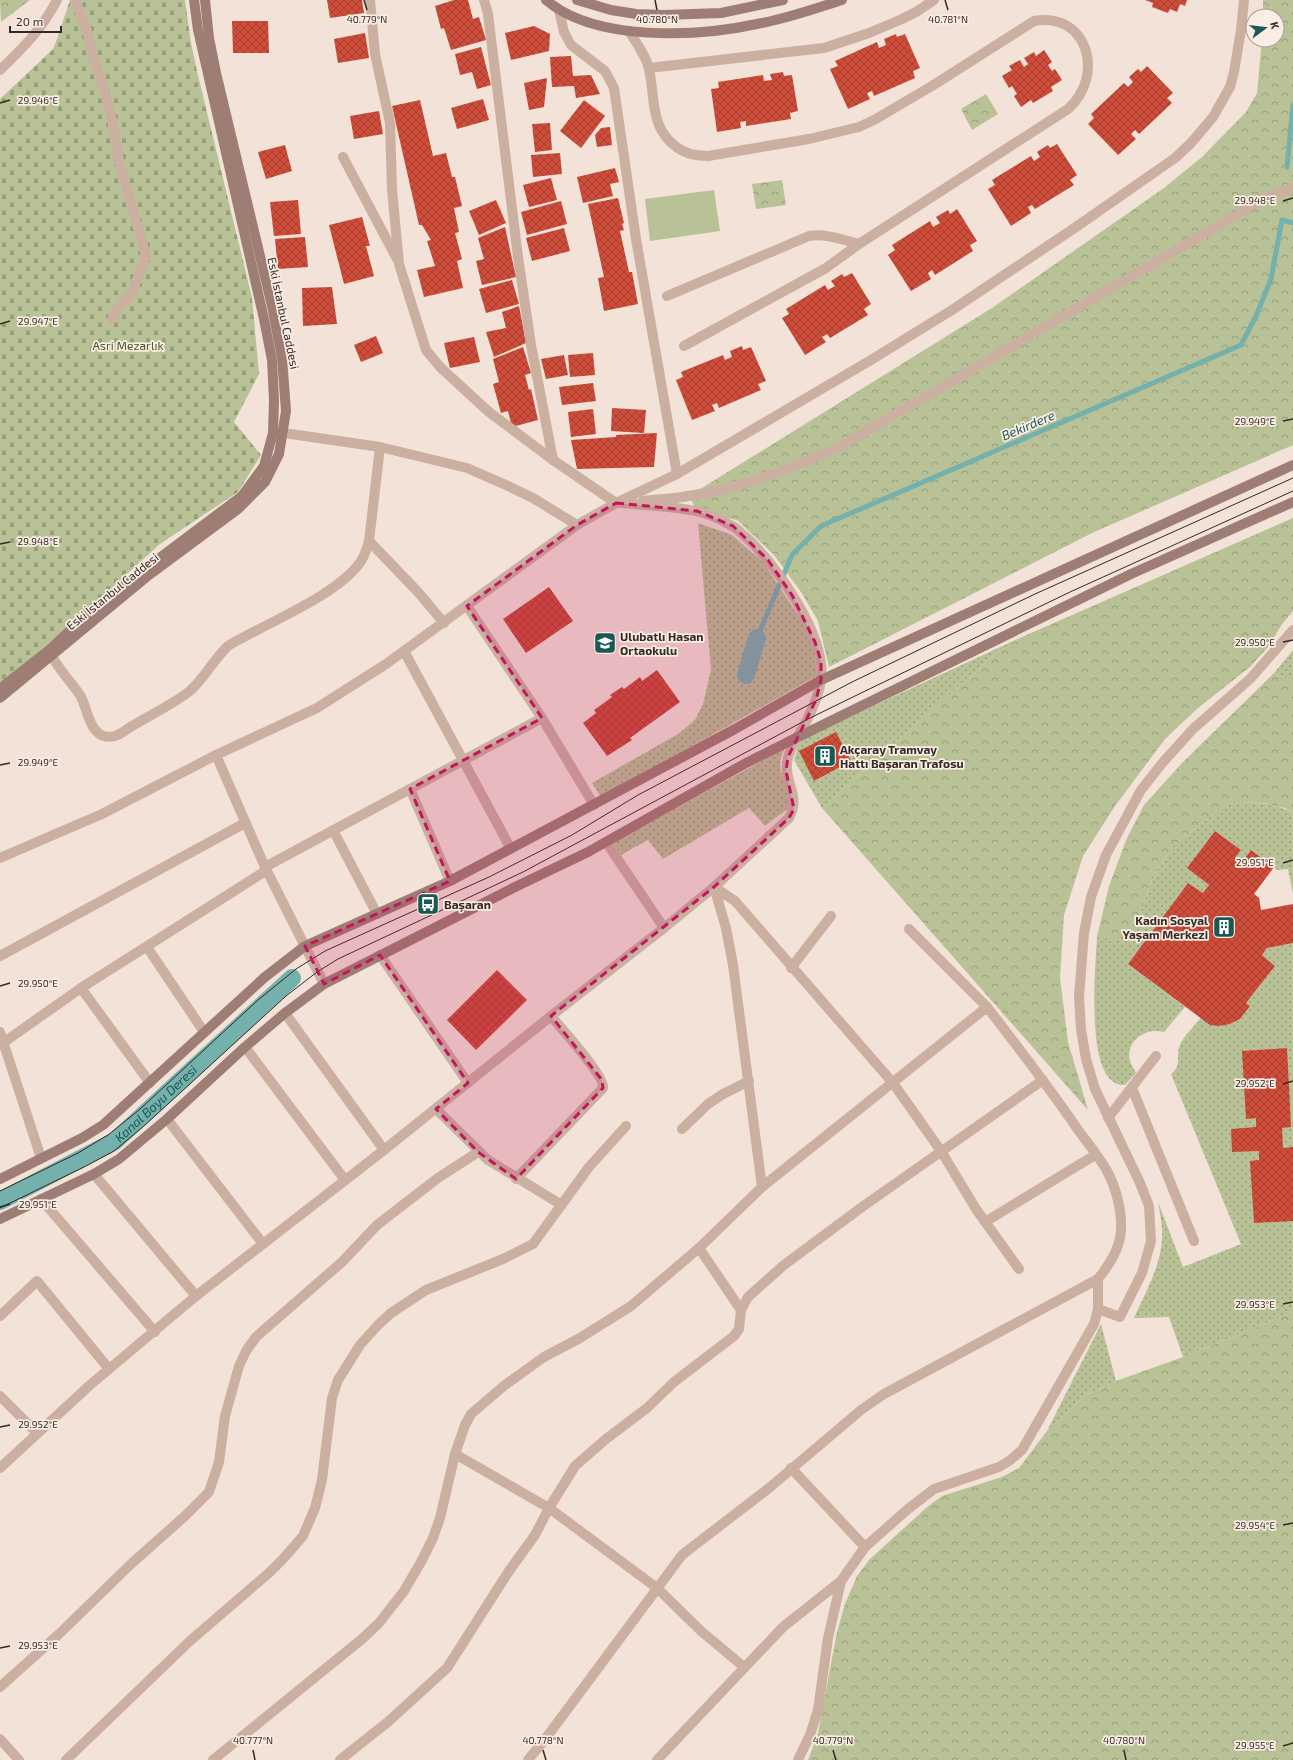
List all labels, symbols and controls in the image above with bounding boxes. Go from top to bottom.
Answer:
scale bar [10,8,61,34]
north arrow [1245,8,1285,48]
text: 40.779°N [347,13,387,25]
text: 40.780°N [636,13,678,25]
text: 40.781°N [928,13,968,25]
text: 20 m [16,14,43,28]
text: K [1268,20,1282,30]
text: 29.946°E [18,94,59,106]
text: 29.948°E [1235,194,1276,206]
street label: Eski İstanbul Caddesi [265,256,303,370]
text: 29.947°E [18,315,58,327]
park label: Asri Mezarlık [92,338,164,352]
water label: Bekirdere [999,407,1057,443]
text: 29.949°E [1235,415,1276,427]
text: 29.948°E [18,535,59,547]
street label: Eski İstanbul Caddesi [63,550,161,632]
place label: Ulubatlı Hasan Ortaokulu [620,629,704,657]
school or university icon: Ulubatlı Hasan Ortaokulu [592,630,618,656]
text: 29.950°E [1235,636,1275,648]
place label: Akçaray Tramvay Hattı Başaran Trafosu [840,742,964,771]
building icon: Akçaray Tramvay Hattı Başaran Trafosu [812,743,838,769]
text: 29.949°E [18,756,59,768]
text: 29.951°E [1236,856,1274,868]
bus stop icon: Başaran [415,891,441,917]
place label: Başaran [444,897,491,912]
place label: Kadın Sosyal Yaşam Merkezi [1122,913,1208,942]
building icon: Kadın Sosyal Yaşam Merkezi [1211,914,1237,940]
text: 29.950°E [18,977,58,989]
water label: Kanal Boyu Deresi [111,1062,200,1145]
text: 29.952°E [1235,1077,1275,1089]
text: 29.951°E [19,1198,57,1210]
text: 29.953°E [1235,1298,1275,1310]
text: 29.952°E [18,1418,58,1430]
text: 29.954°E [1235,1519,1275,1531]
text: 29.953°E [18,1639,58,1651]
text: 40.777°N [233,1734,273,1746]
text: 40.778°N [522,1734,564,1746]
text: 40.779°N [813,1734,853,1746]
text: 40.780°N [1103,1734,1145,1746]
text: 29.955°E [1235,1739,1275,1751]

